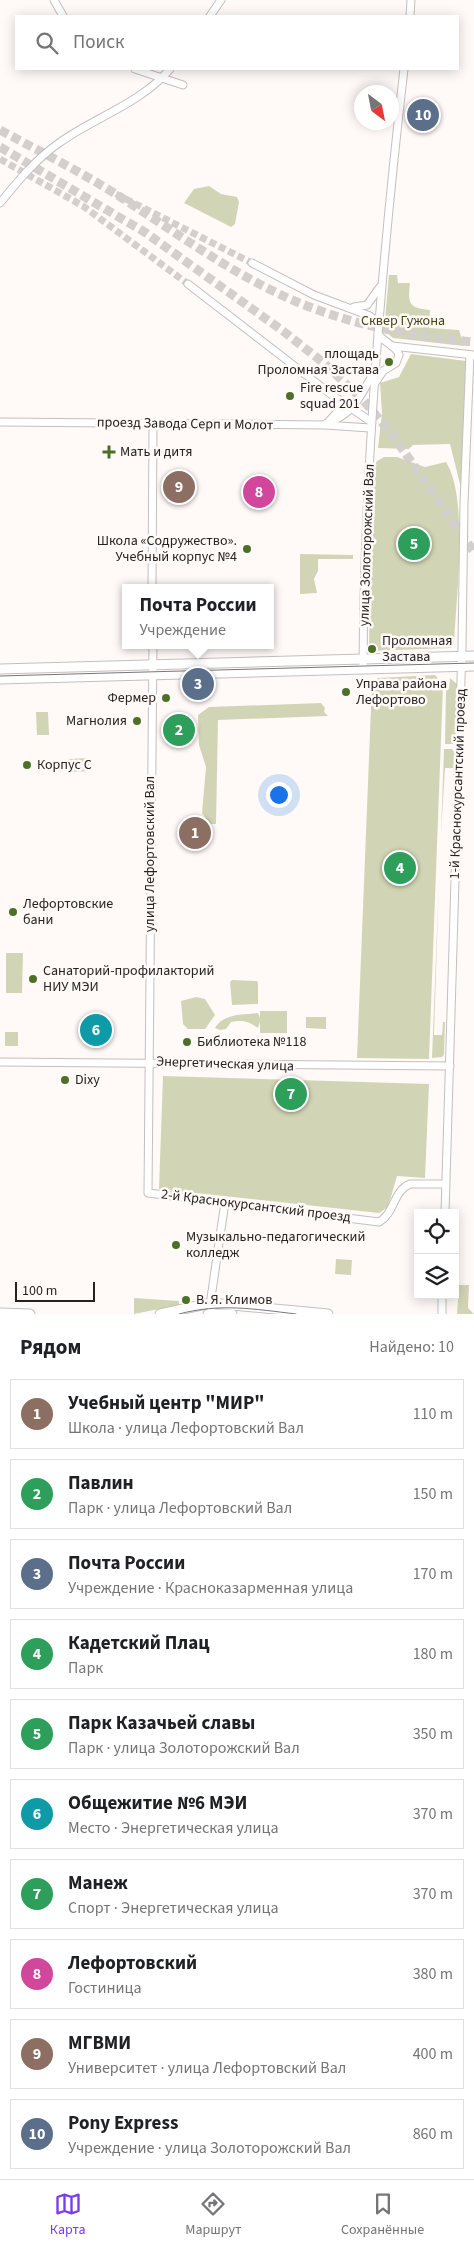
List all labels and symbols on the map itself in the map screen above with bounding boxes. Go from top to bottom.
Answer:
north arrow [354,85,399,130]
pin: 10 [407,96,439,134]
park label: Сквер Гужона [361,311,445,331]
place label: площадь Проломная Застава [257,344,379,380]
marker: площадь Проломная Застава [383,356,395,368]
place label: Fire rescue squad 201 [300,378,363,414]
marker: Fire rescue squad 201 [284,390,296,402]
street label: проезд Завода Серп и Молот [97,412,274,436]
place label: Мать и дитя [120,442,192,462]
marker: Мать и дитя [102,445,116,459]
street label: улица Золоторожский Вал [354,463,380,627]
pin: 9 [163,468,195,506]
pin: 8 [243,473,275,511]
pin: 5 [398,525,430,563]
place label: Школа «Содружество». Учебный корпус №4 [97,531,237,567]
marker: Школа «Содружество». Учебный корпус №4 [241,543,253,555]
place label: Проломная Застава [382,631,452,667]
marker: Проломная Застава [366,643,378,655]
pin: 3 [182,665,214,703]
place label: Управа района Лефортово [356,674,447,710]
marker: Управа района Лефортово [340,686,352,698]
place label: Фермер [107,688,156,708]
street label: 1-й Краснокурсантский проезд [445,688,471,880]
marker: Фермер [160,692,172,704]
place label: Магнолия [66,711,127,731]
pin: 2 [163,711,195,749]
marker: Магнолия [131,715,143,727]
place label: Корпус С [37,755,92,775]
marker: Корпус С [21,759,33,771]
street label: улица Лефортовский Вал [140,776,160,932]
your location [266,782,292,808]
pin: 1 [179,814,211,852]
pin: 4 [384,849,416,887]
place label: Лефортовские бани [23,894,113,930]
marker: Лефортовские бани [7,906,19,918]
place label: Санаторий-профилакторий НИУ МЭИ [43,961,214,997]
marker: Санаторий-профилакторий НИУ МЭИ [27,973,39,985]
pin: 6 [80,1011,112,1049]
place label: Библиотека №118 [197,1032,306,1052]
marker: Библиотека №118 [181,1036,193,1048]
street label: Энергетическая улица [156,1052,294,1076]
place label: Dixy [75,1070,100,1090]
marker: Dixy [59,1074,71,1086]
pin: 7 [275,1075,307,1113]
street label: 2-й Краснокурсантский проезд [160,1184,352,1228]
place label: Музыкально-педагогический колледж [186,1227,365,1263]
marker: Музыкально-педагогический колледж [170,1239,182,1251]
scale bar [15,1279,95,1302]
place label: В. Я. Климов [196,1290,272,1310]
marker: В. Я. Климов [180,1294,192,1306]

